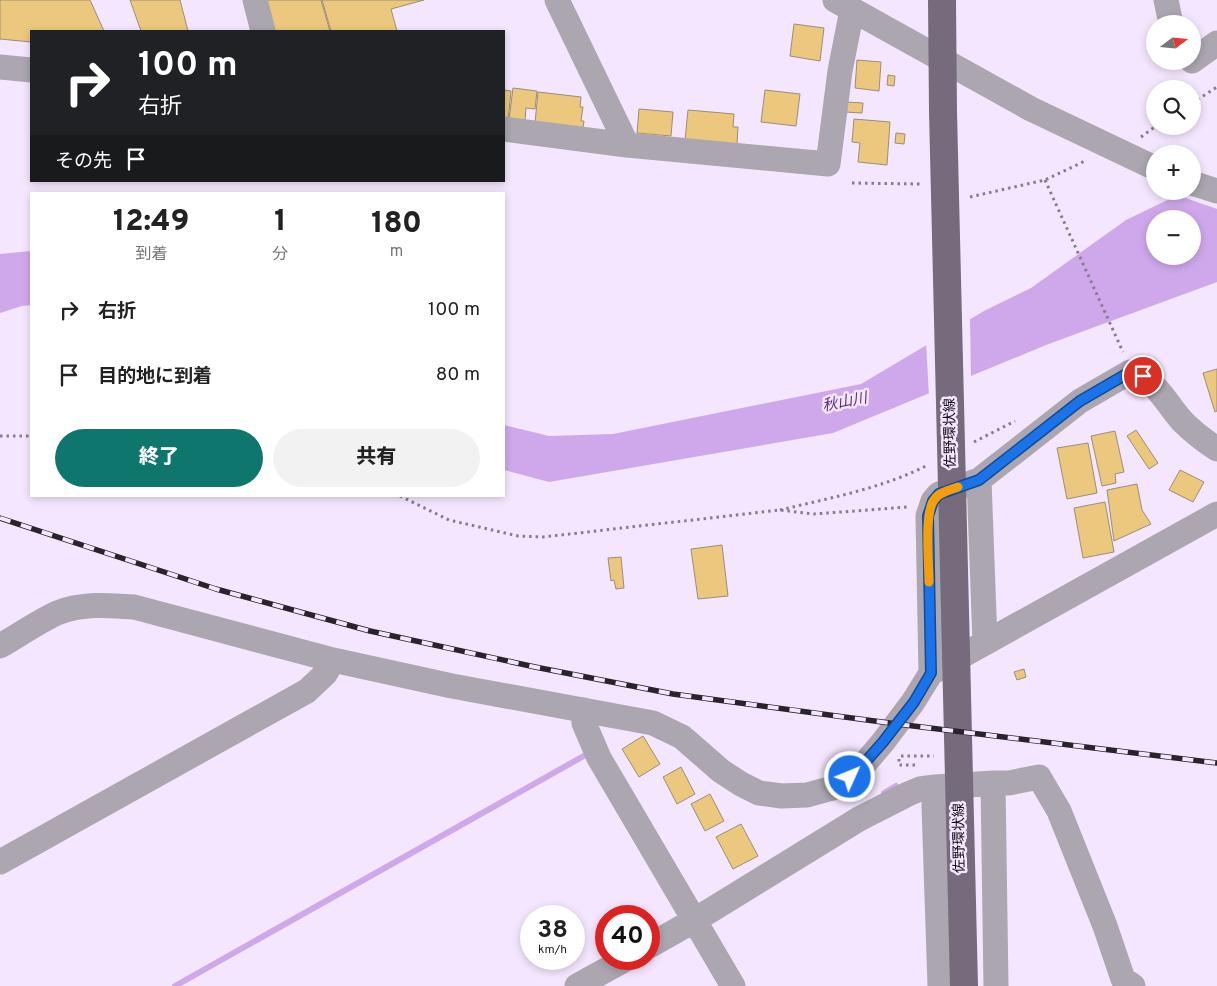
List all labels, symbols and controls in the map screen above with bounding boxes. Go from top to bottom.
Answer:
north arrow [1146,15,1201,70]
map controls [1146,15,1201,265]
text: 100 m [138,44,238,88]
icon: right [55,50,120,115]
button: search [1146,80,1201,135]
text: 右折 [138,94,182,121]
icon: arrive [122,145,150,173]
button: + [1146,145,1201,200]
text: その先 [55,150,112,174]
text: 12:49 [113,204,189,241]
text: 1 [274,204,286,241]
text: 180 [371,206,422,243]
button: − [1146,210,1201,265]
text: m [390,242,403,262]
text: 到着 [135,245,167,265]
text: 分 [272,245,288,265]
icon: right [55,296,83,324]
text: 100 m [428,298,480,322]
text: 右折 [98,300,136,324]
pin [1122,355,1164,397]
icon: arrive [55,361,83,389]
icon: arrive [1129,362,1157,390]
text: 80 m [436,363,480,387]
text: 目的地に到着 [98,365,212,389]
water label: 秋山川 [821,389,871,417]
street label: 佐野環状線 [941,398,960,468]
button: 終了 [55,429,263,487]
button: 共有 [273,429,480,487]
position arrow [823,750,875,802]
street label: 佐野環状線 [950,803,969,873]
speed limit sign: 40 [595,905,660,970]
text: 38 [537,915,568,947]
text: km/h [538,942,567,958]

